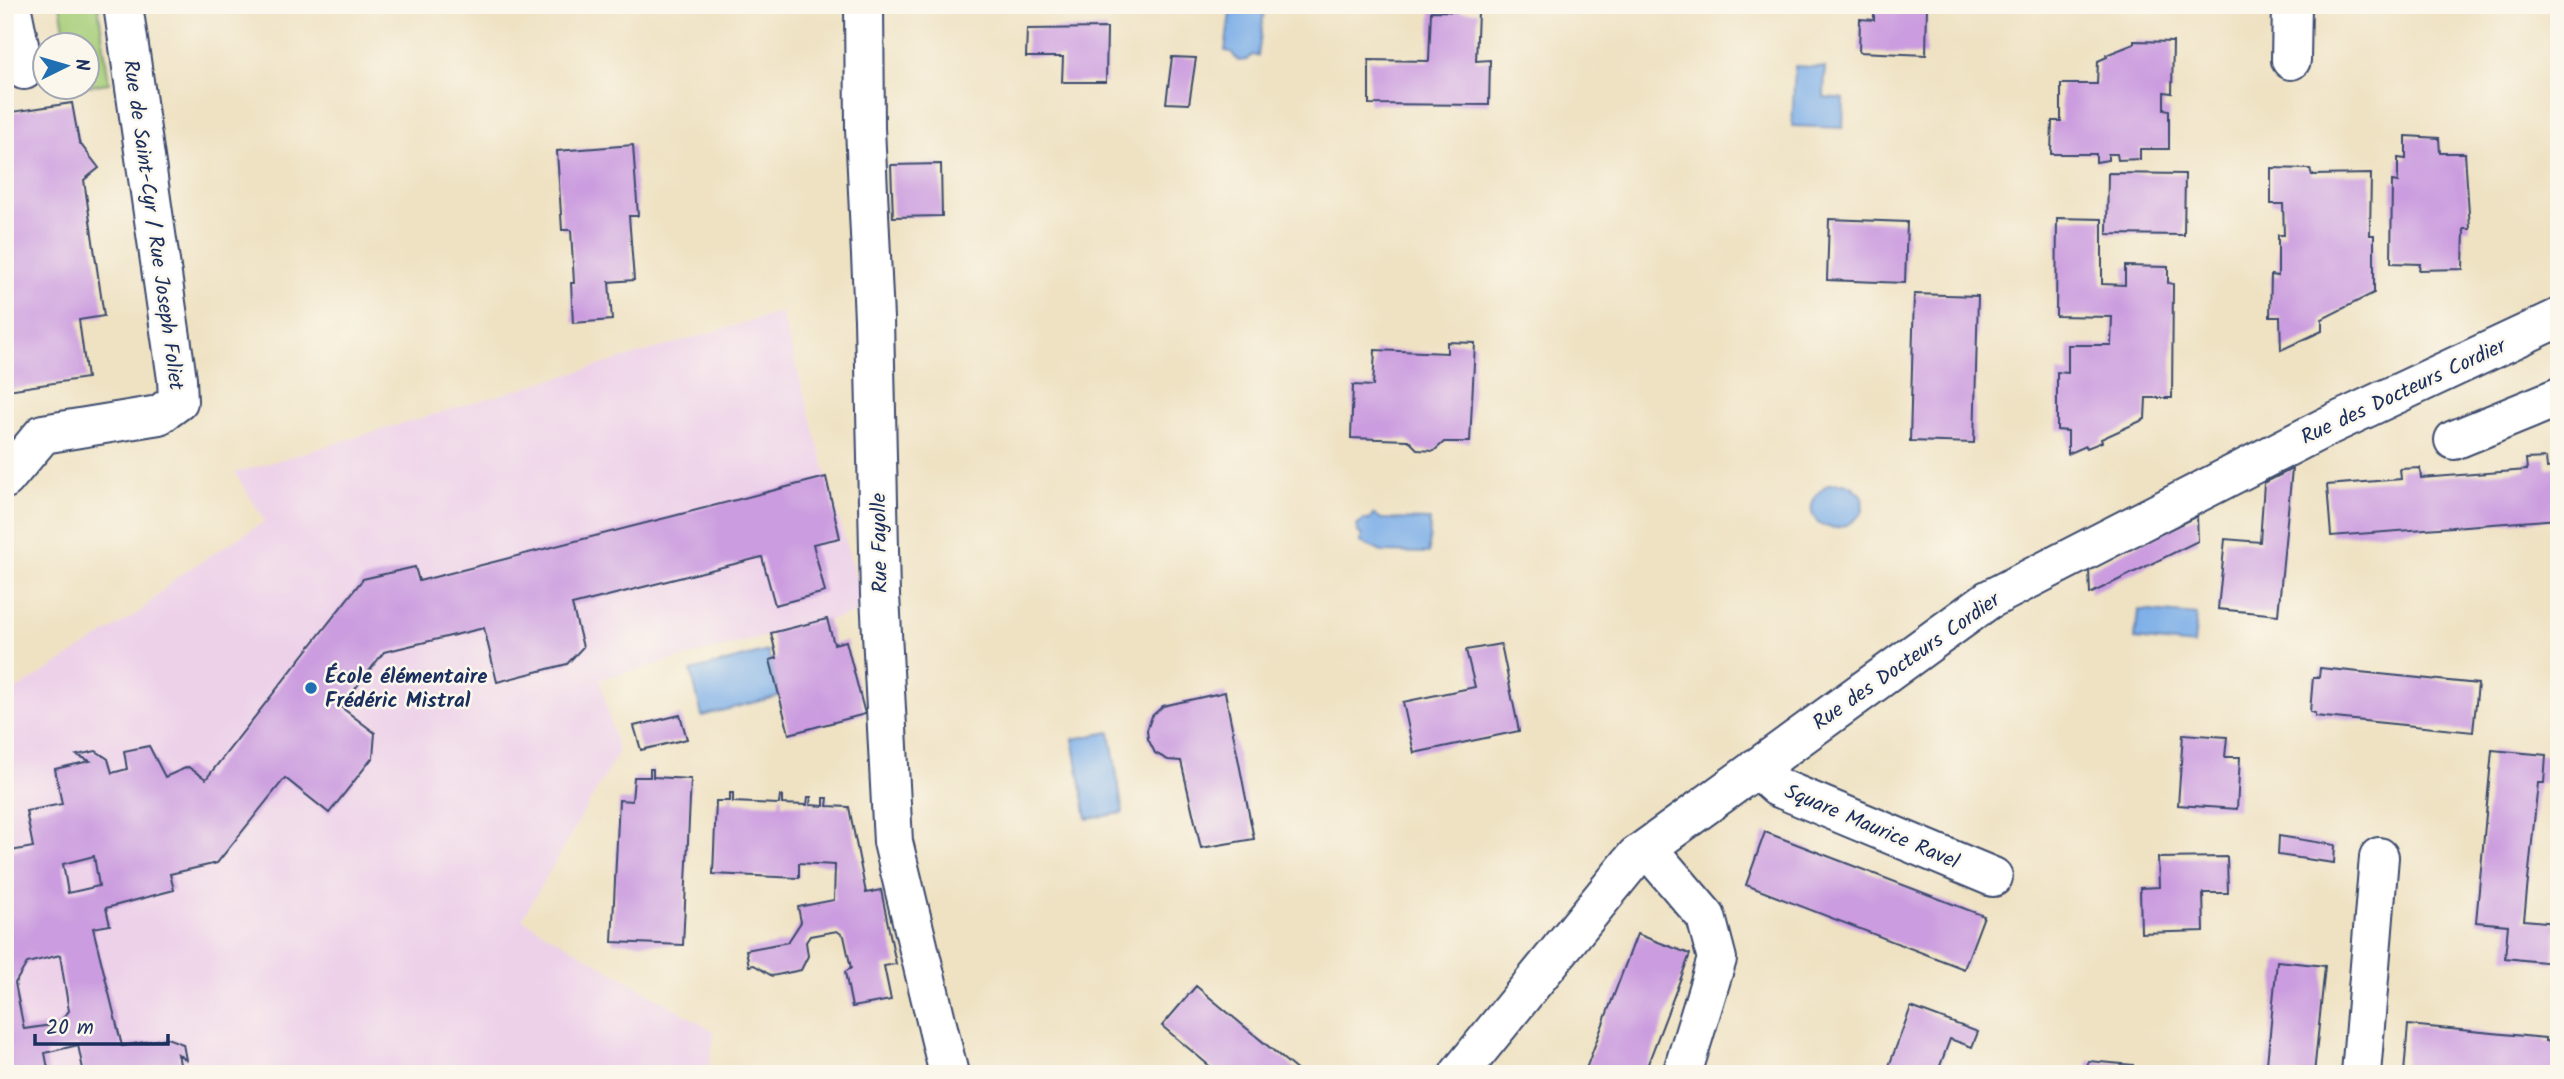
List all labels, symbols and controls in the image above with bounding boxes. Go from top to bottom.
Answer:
north arrow [32,32,102,102]
text: N [65,57,96,72]
street label: Rue de Saint-Cyr / Rue Joseph Foliet [113,58,192,393]
street label: Rue des Docteurs Cordier [2296,330,2513,454]
street label: Rue Fayolle [863,492,898,593]
street label: Rue des Docteurs Cordier [1806,584,2008,740]
place label: École élémentaire Frédéric Mistral [325,661,488,718]
marker: École élémentaire Frédéric Mistral [303,680,319,696]
street label: Square Maurice Ravel [1779,776,1964,879]
scale bar [35,1002,168,1046]
text: 20 m [46,1012,94,1045]

